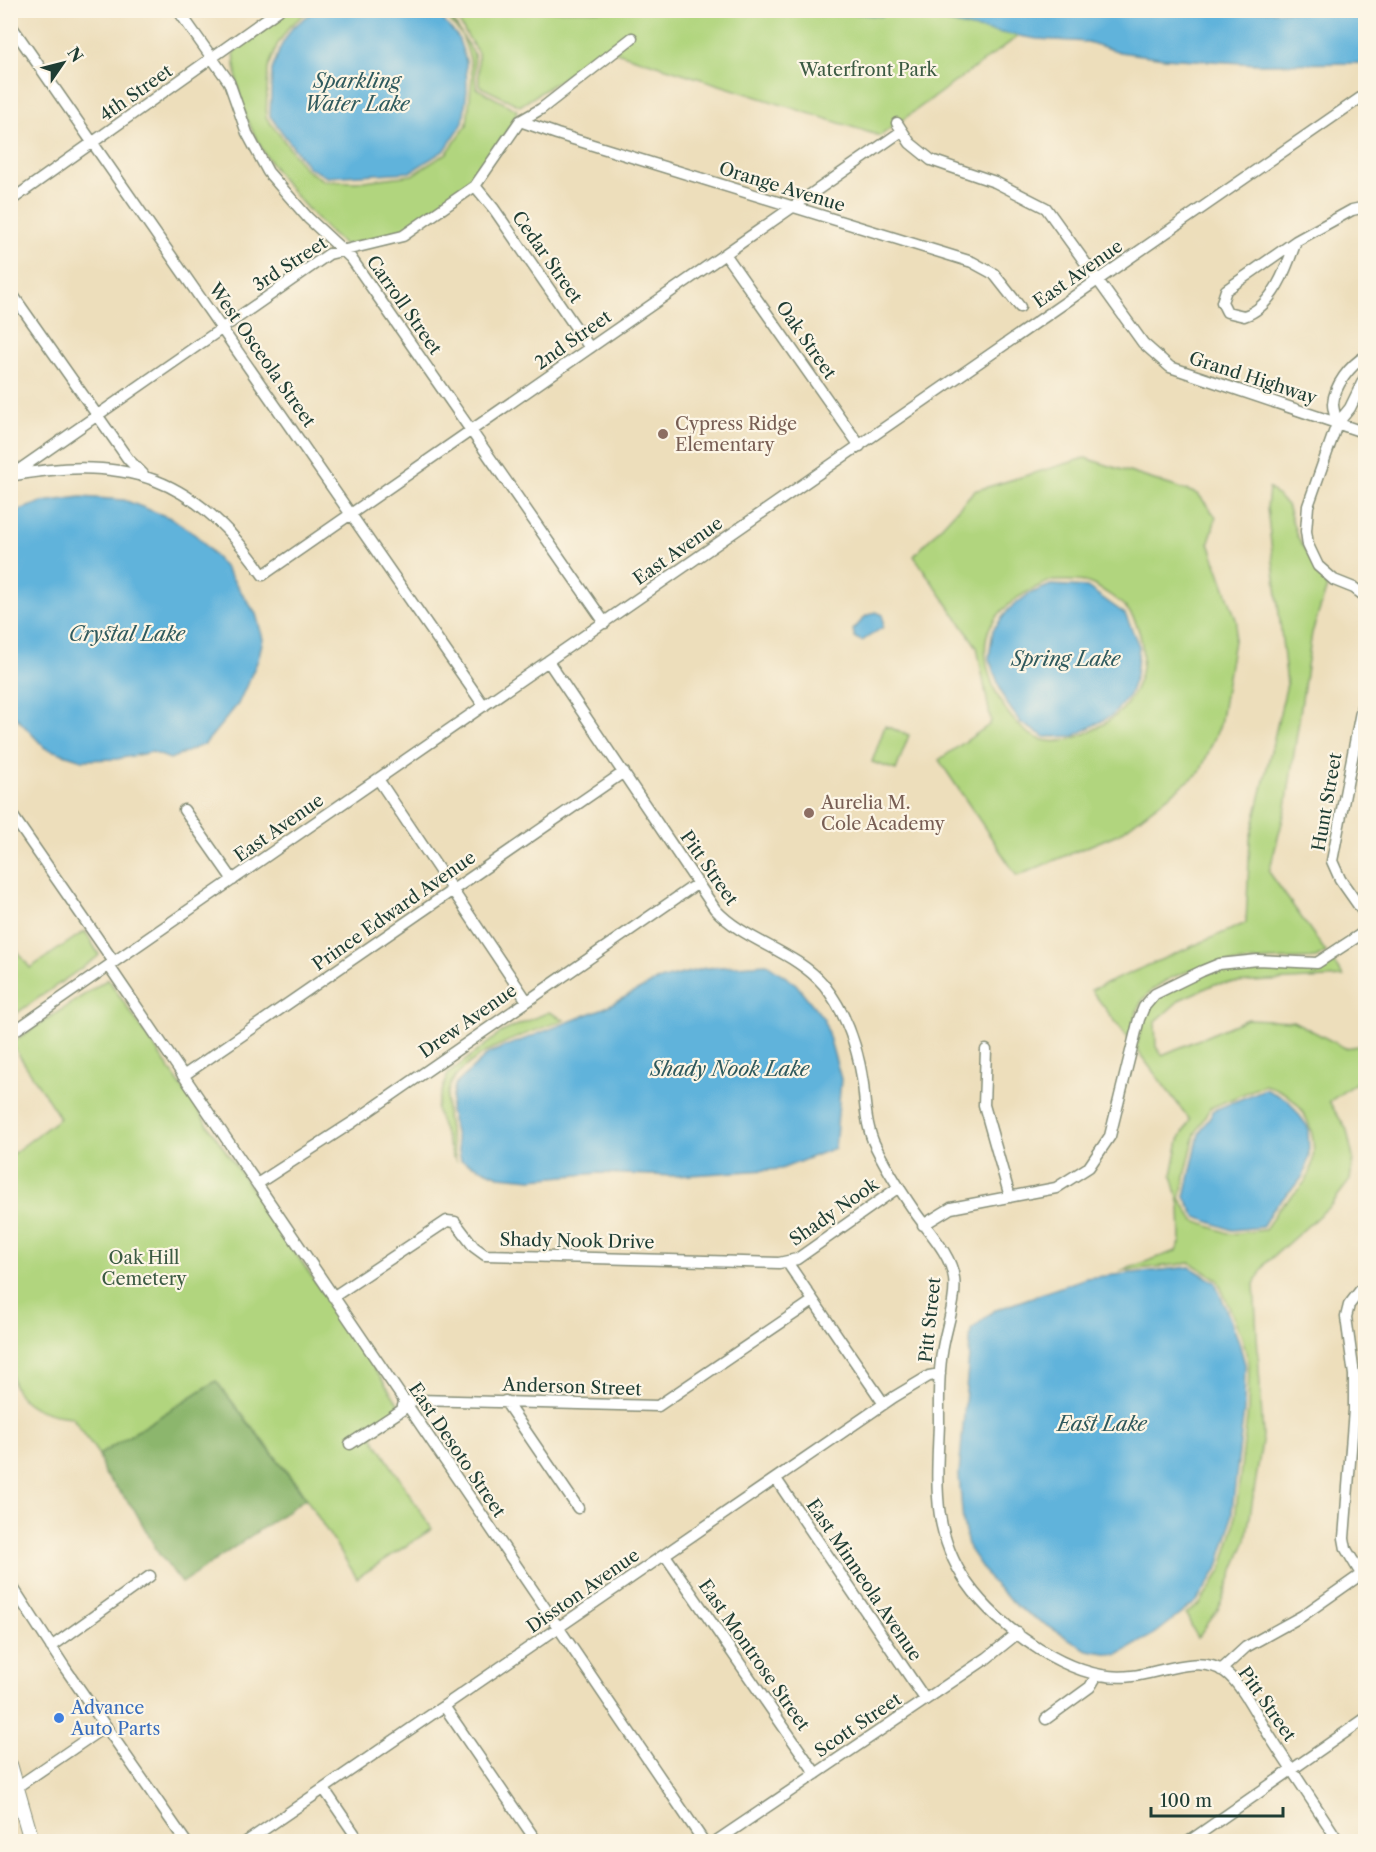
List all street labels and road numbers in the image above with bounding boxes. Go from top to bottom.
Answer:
street label: 4th Street [95,60,177,126]
street label: Orange Avenue [716,157,848,217]
street label: Cedar Street [507,207,587,308]
street label: 3rd Street [249,232,332,296]
street label: East Avenue [1029,235,1127,313]
street label: Carroll Street [362,251,447,359]
street label: West Osceola Street [203,278,320,432]
street label: Oak Street [771,297,841,384]
street label: 2nd Street [530,305,616,374]
street label: Grand Highway [1186,347,1321,409]
street label: East Avenue [629,512,727,590]
street label: Hunt Street [1308,750,1347,853]
street label: East Avenue [230,789,328,867]
street label: Pitt Street [675,827,743,910]
street label: Prince Edward Avenue [308,846,480,976]
street label: Drew Avenue [415,979,521,1063]
street label: Shady Nook [785,1172,884,1251]
street label: Shady Nook Drive [499,1229,655,1253]
street label: Pitt Street [915,1275,945,1364]
street label: Anderson Street [501,1374,643,1400]
street label: East Desoto Street [404,1379,511,1522]
street label: East Minneola Avenue [802,1495,926,1665]
street label: Disston Avenue [522,1544,644,1638]
street label: East Montrose Street [694,1575,815,1735]
street label: Pitt Street [1233,1663,1301,1746]
street label: Scott Street [810,1688,906,1762]

